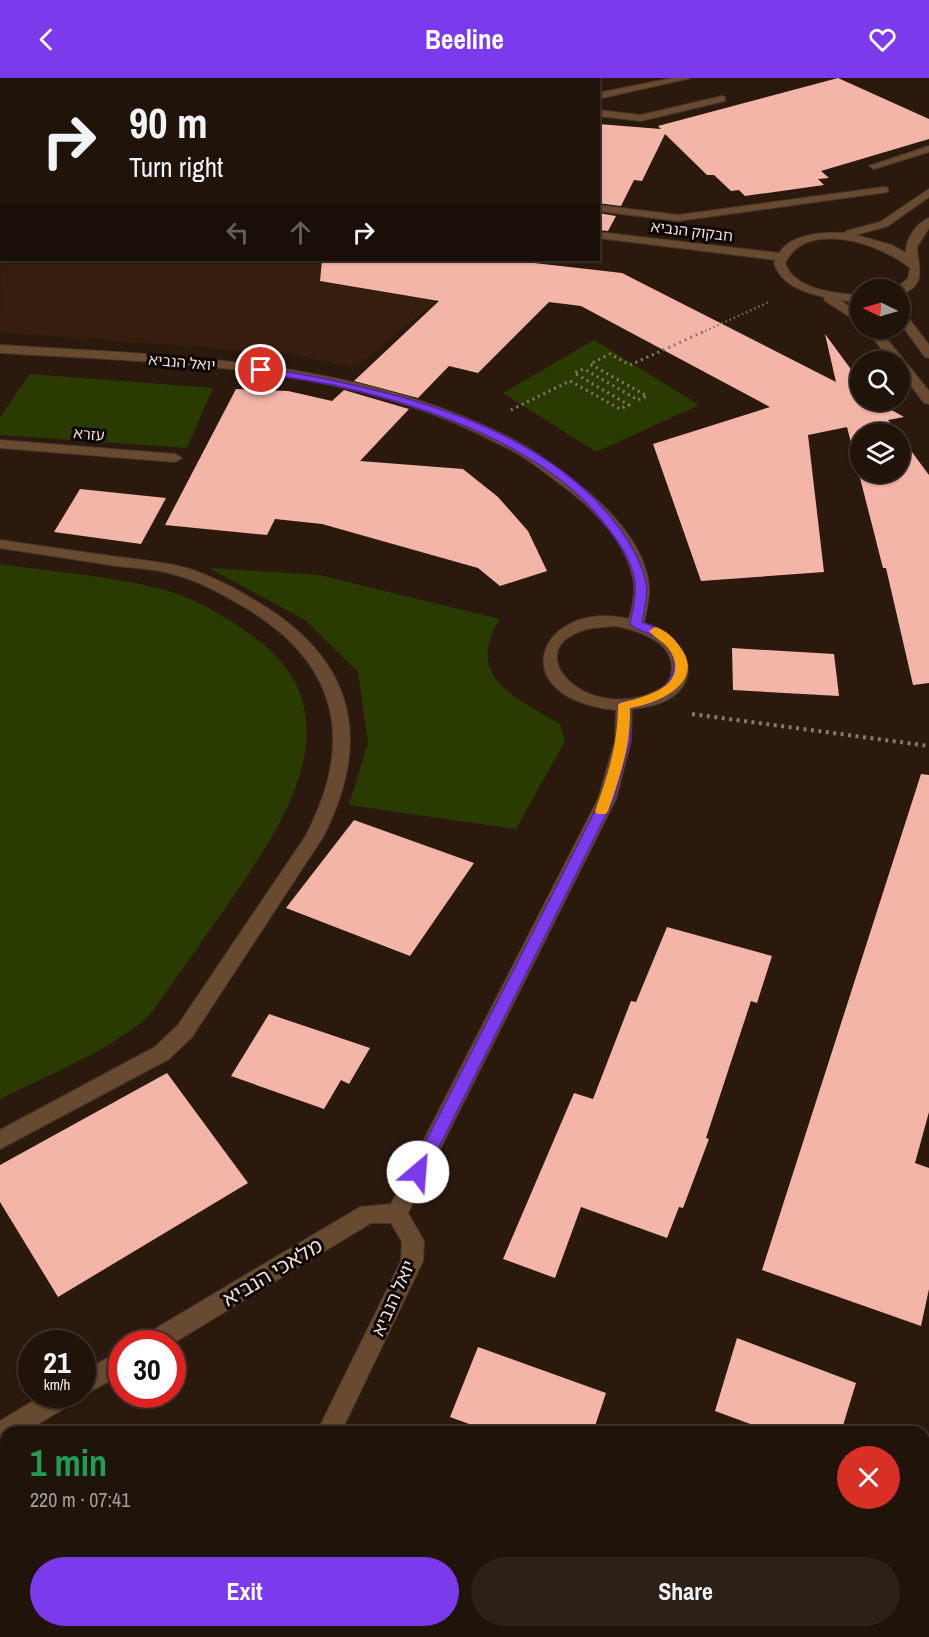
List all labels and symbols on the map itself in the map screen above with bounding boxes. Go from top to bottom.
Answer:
street label: חבקוק הנביא [650,216,734,246]
north arrow [850,279,910,339]
pin [235,344,286,395]
street label: יואל הנביא [148,349,216,375]
street label: עזרא [73,422,106,446]
position arrow [386,1140,450,1204]
street label: מלאכי הנביא [216,1231,328,1313]
street label: יואל הנביא [365,1256,421,1340]
speed limit sign: 30 [108,1330,186,1408]

